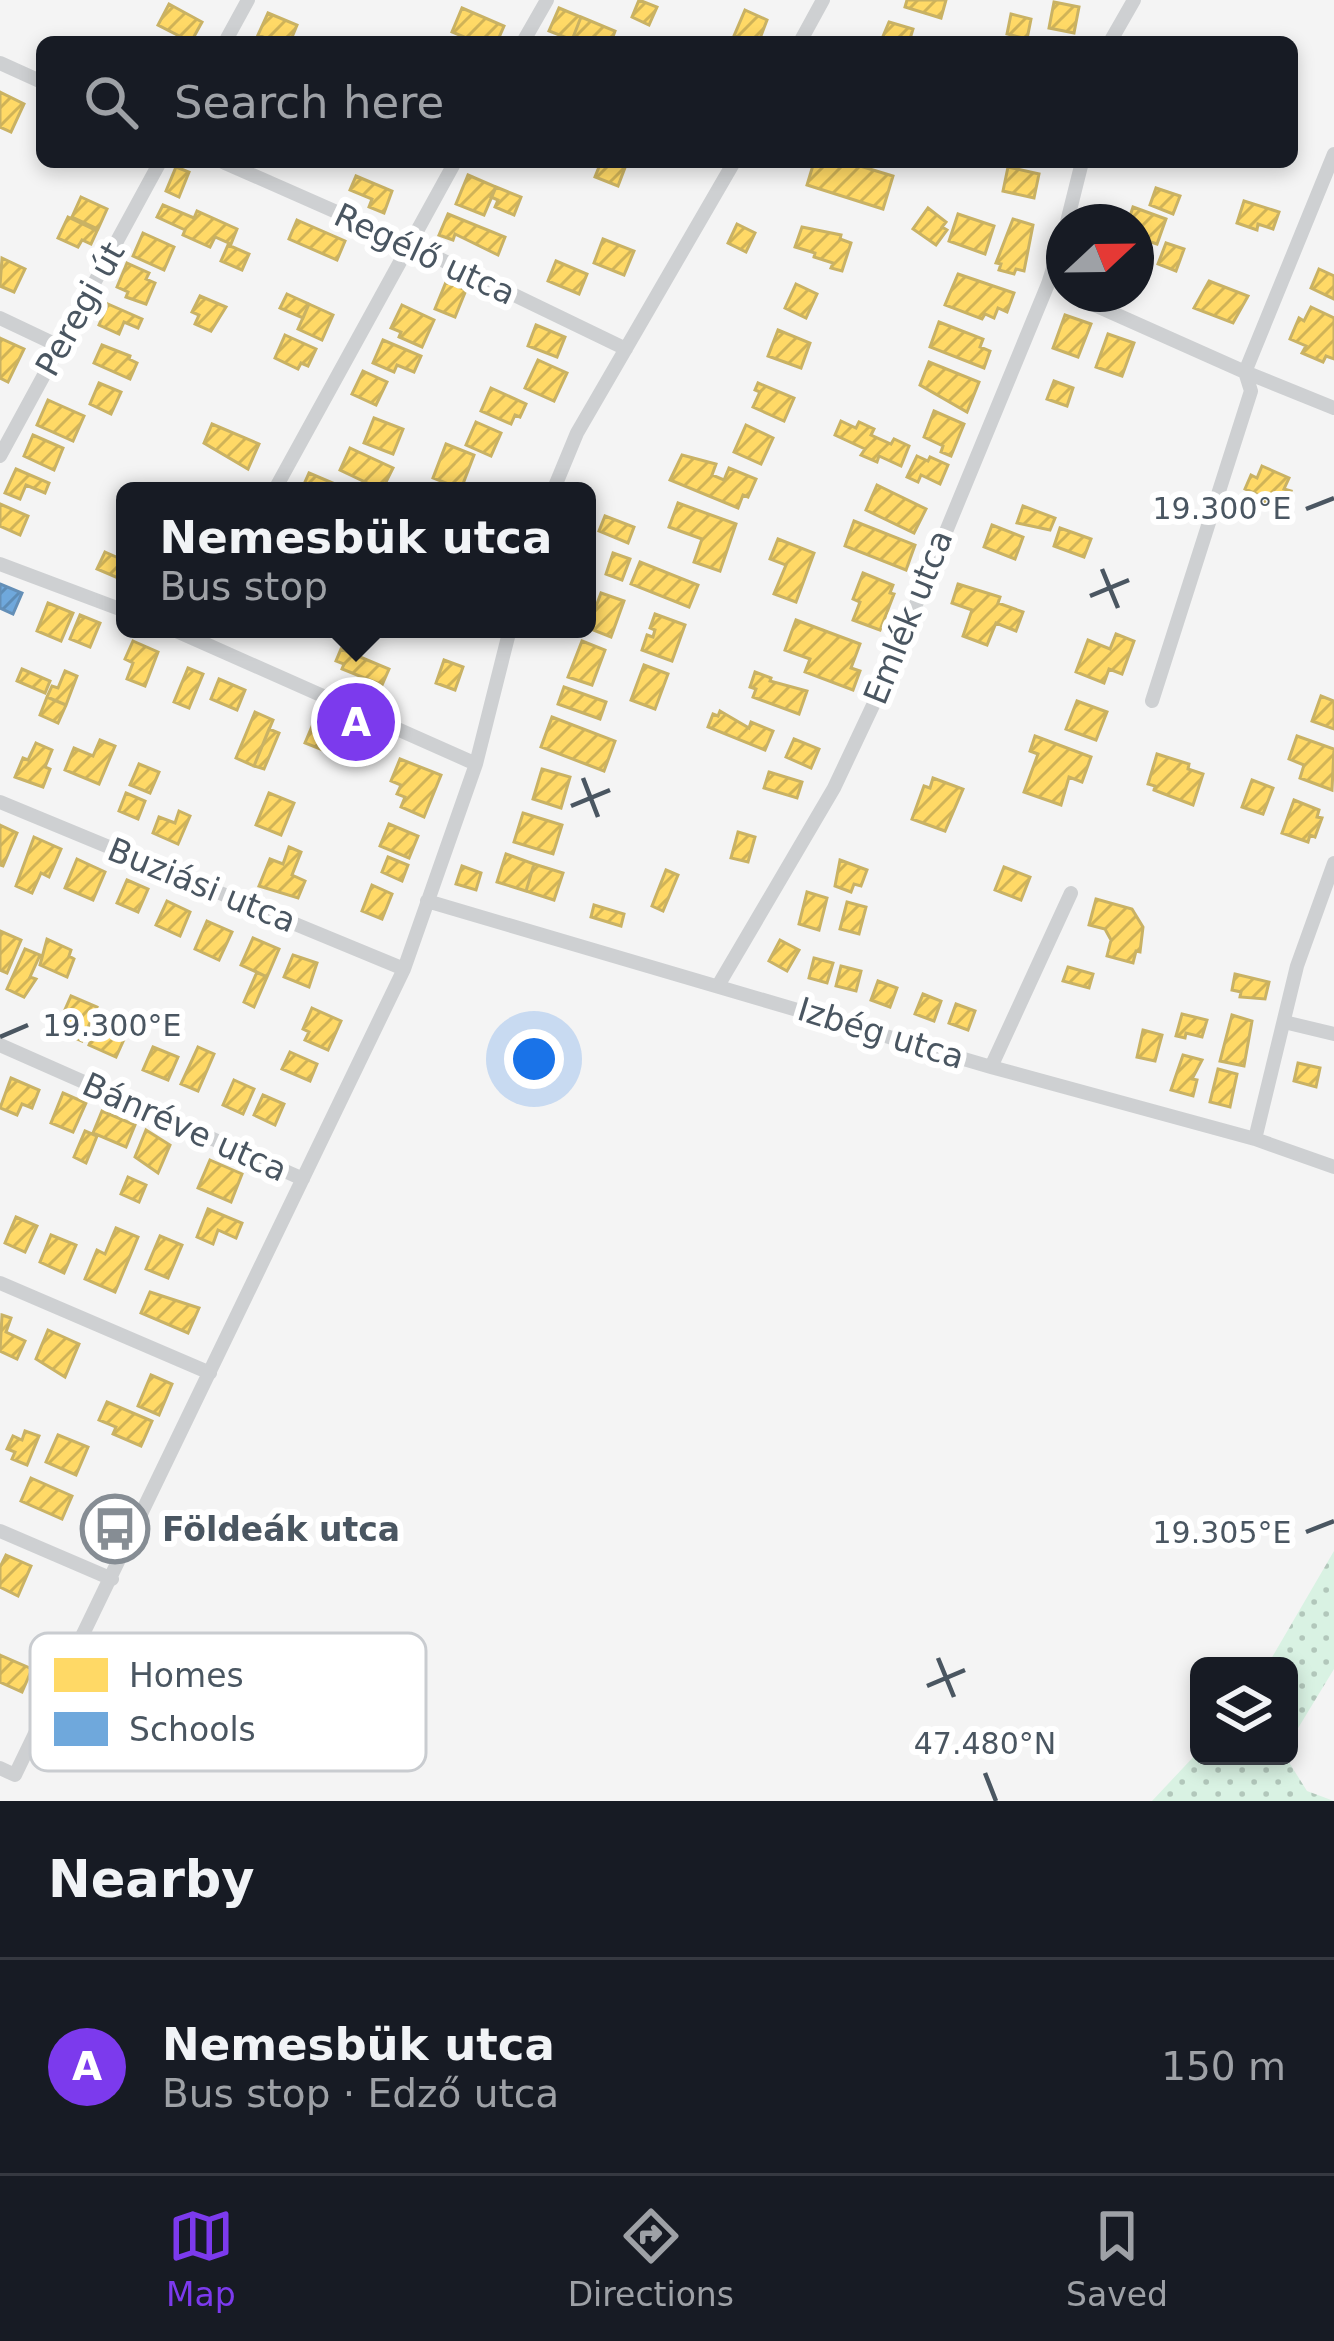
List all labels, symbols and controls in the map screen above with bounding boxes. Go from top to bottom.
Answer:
search box [36,36,1298,168]
icon: search [78,69,144,135]
text: Search here [174,76,444,129]
street label: Regélő utca [328,195,522,313]
north arrow [1046,204,1154,312]
street label: Peregi út [27,235,133,383]
popup [116,482,596,638]
text: 19.300°E [1153,491,1291,526]
text: Nemesbük utca [160,511,552,564]
street label: Emlék utca [855,524,961,710]
text: Bus stop [160,564,328,609]
pin: A [317,677,395,767]
street label: Buziási utca [102,830,302,940]
street label: Izbég utca [793,989,969,1077]
text: 19.300°E [43,1008,181,1043]
your location [504,1029,564,1089]
street label: Bánréve utca [77,1065,293,1189]
bus stop icon: Földeák utca [80,1494,150,1564]
place label: Földeák utca [162,1510,400,1549]
text: 19.305°E [1153,1515,1291,1550]
legend [30,1633,426,1771]
text: Homes [129,1656,244,1695]
map controls [1190,1657,1298,1765]
button: layers [1190,1657,1298,1765]
text: Schools [129,1710,256,1749]
text: 47.480°N [914,1726,1056,1761]
text: Nearby [48,1850,255,1909]
text: Nemesbük utca [162,2018,555,2071]
text: A [72,2044,102,2089]
text: 150 m [1161,2044,1286,2089]
text: Bus stop · Edző utca [162,2071,559,2116]
tab: Map [166,2203,236,2314]
tab: Directions [568,2203,734,2314]
tab: Saved [1066,2203,1168,2314]

